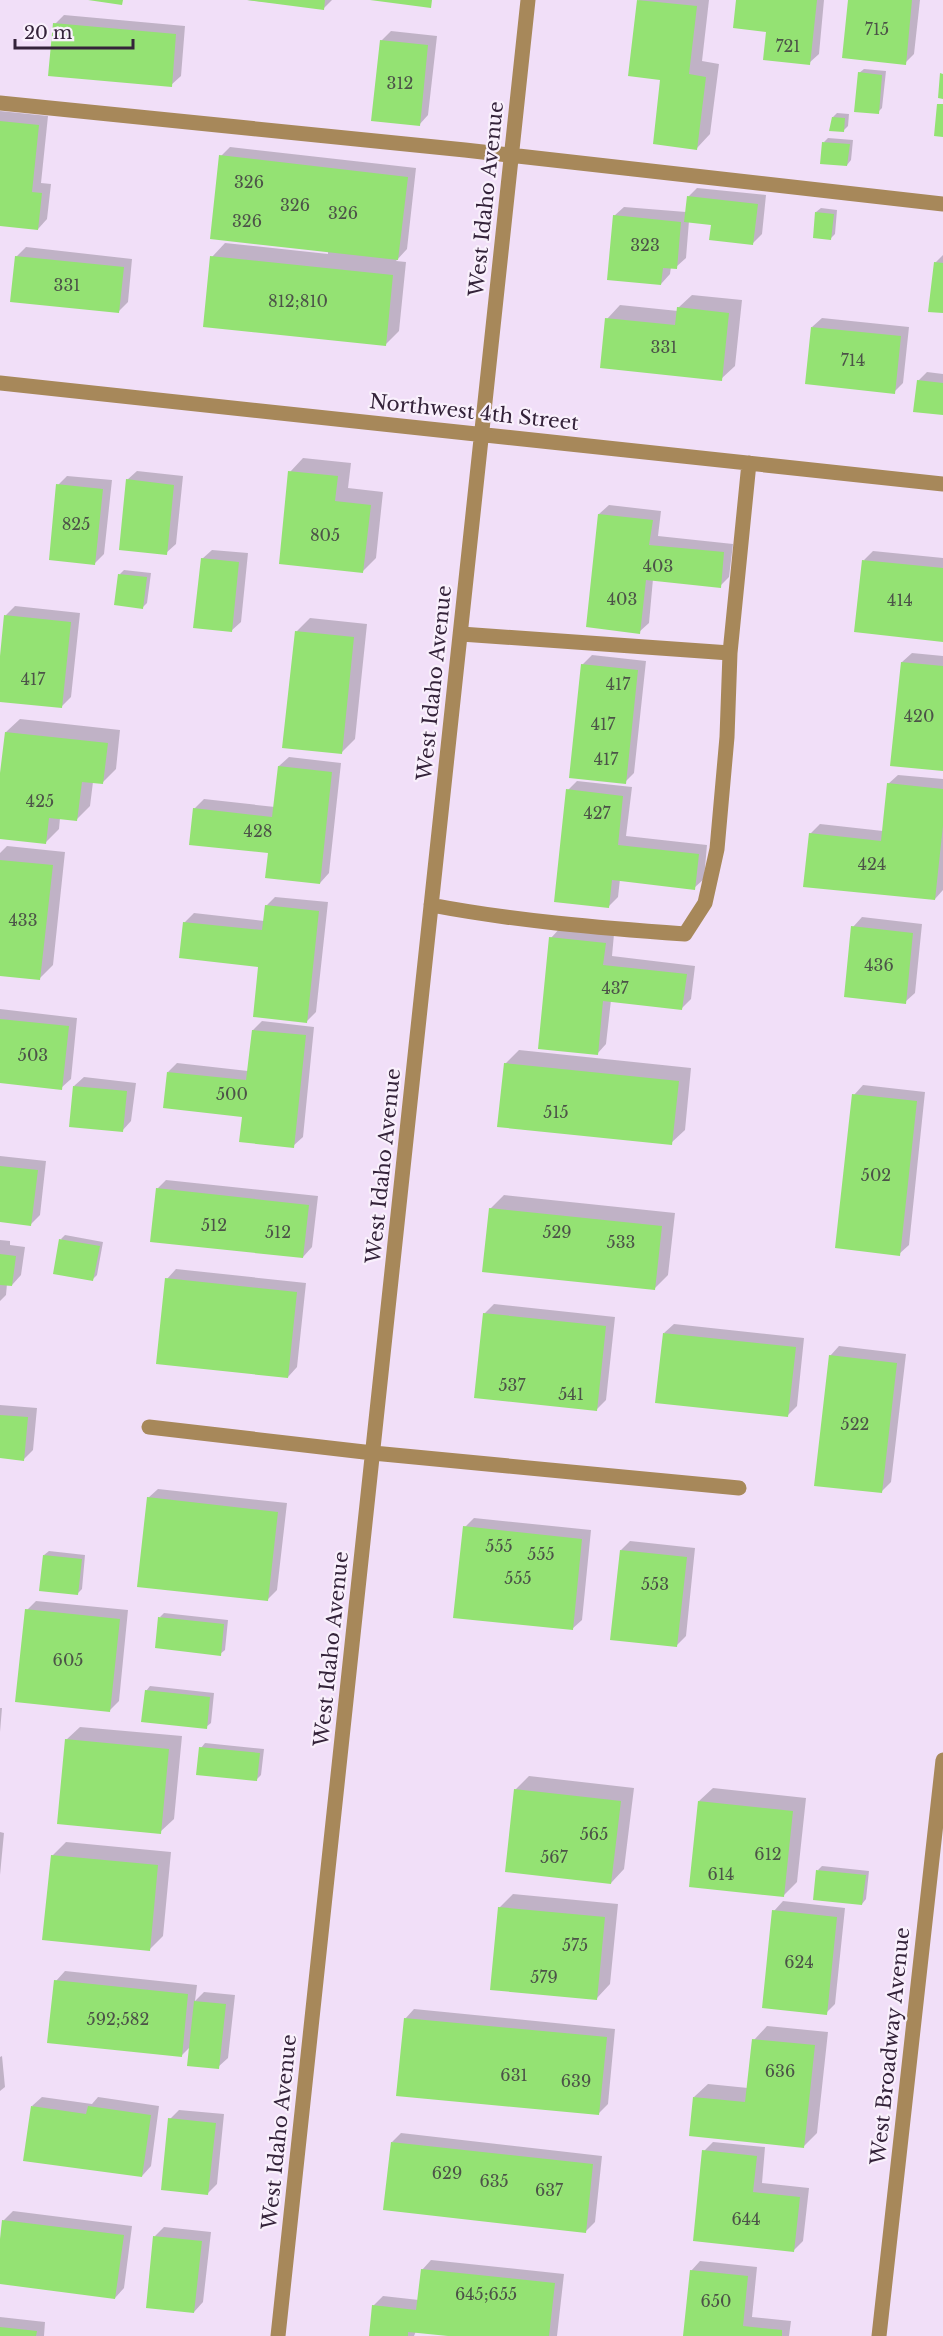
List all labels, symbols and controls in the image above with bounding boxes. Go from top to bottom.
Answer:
scale bar [15,12,134,50]
house number: 715 [865,19,889,39]
text: 20 m [24,22,72,44]
house number: 721 [775,36,801,56]
house number: 312 [387,73,413,93]
street label: West Idaho Avenue [464,100,508,299]
house number: 326 [234,172,264,192]
house number: 326 [280,195,310,215]
house number: 326 [328,203,358,223]
house number: 326 [232,211,262,231]
house number: 323 [630,235,660,255]
house number: 331 [54,275,80,295]
house number: 812;810 [268,291,328,311]
house number: 331 [651,337,677,357]
house number: 714 [841,350,865,370]
street label: Northwest 4th Street [368,389,580,435]
house number: 825 [62,514,90,534]
house number: 805 [310,525,340,545]
house number: 403 [643,556,673,576]
street label: West Idaho Avenue [412,584,456,783]
house number: 403 [607,589,637,609]
house number: 414 [887,590,913,610]
house number: 417 [21,669,46,689]
house number: 417 [606,674,631,694]
house number: 420 [904,706,934,726]
house number: 417 [591,714,616,734]
house number: 417 [594,749,619,769]
house number: 425 [26,791,54,811]
house number: 427 [583,803,612,823]
house number: 428 [244,821,272,841]
house number: 424 [858,854,886,874]
house number: 433 [8,910,38,930]
house number: 436 [864,955,894,975]
house number: 437 [601,978,630,998]
house number: 503 [18,1045,48,1065]
street label: West Idaho Avenue [361,1067,405,1266]
house number: 500 [216,1084,248,1104]
house number: 515 [543,1102,569,1122]
house number: 502 [861,1165,891,1185]
house number: 512 [201,1215,227,1235]
house number: 512 [265,1222,291,1242]
house number: 529 [542,1222,572,1242]
house number: 533 [607,1232,635,1252]
house number: 537 [499,1375,526,1395]
house number: 541 [558,1384,584,1404]
house number: 522 [841,1414,869,1434]
house number: 555 [485,1536,513,1556]
house number: 555 [527,1544,555,1564]
street label: West Idaho Avenue [309,1550,353,1749]
house number: 555 [504,1568,532,1588]
house number: 553 [641,1574,669,1594]
house number: 605 [53,1650,83,1670]
house number: 565 [580,1824,608,1844]
house number: 612 [754,1844,782,1864]
house number: 567 [540,1847,569,1867]
house number: 614 [708,1864,734,1884]
street label: West Broadway Avenue [865,1926,914,2167]
house number: 575 [562,1935,588,1955]
house number: 624 [784,1952,814,1972]
house number: 579 [530,1967,558,1987]
house number: 592;582 [87,2009,149,2029]
street label: West Idaho Avenue [257,2033,301,2232]
house number: 636 [765,2061,795,2081]
house number: 631 [500,2065,528,2085]
house number: 639 [561,2071,591,2091]
house number: 629 [432,2163,462,2183]
house number: 635 [479,2171,509,2191]
house number: 637 [535,2180,564,2200]
house number: 644 [731,2209,761,2229]
house number: 645;655 [455,2284,517,2304]
house number: 650 [701,2291,731,2311]

